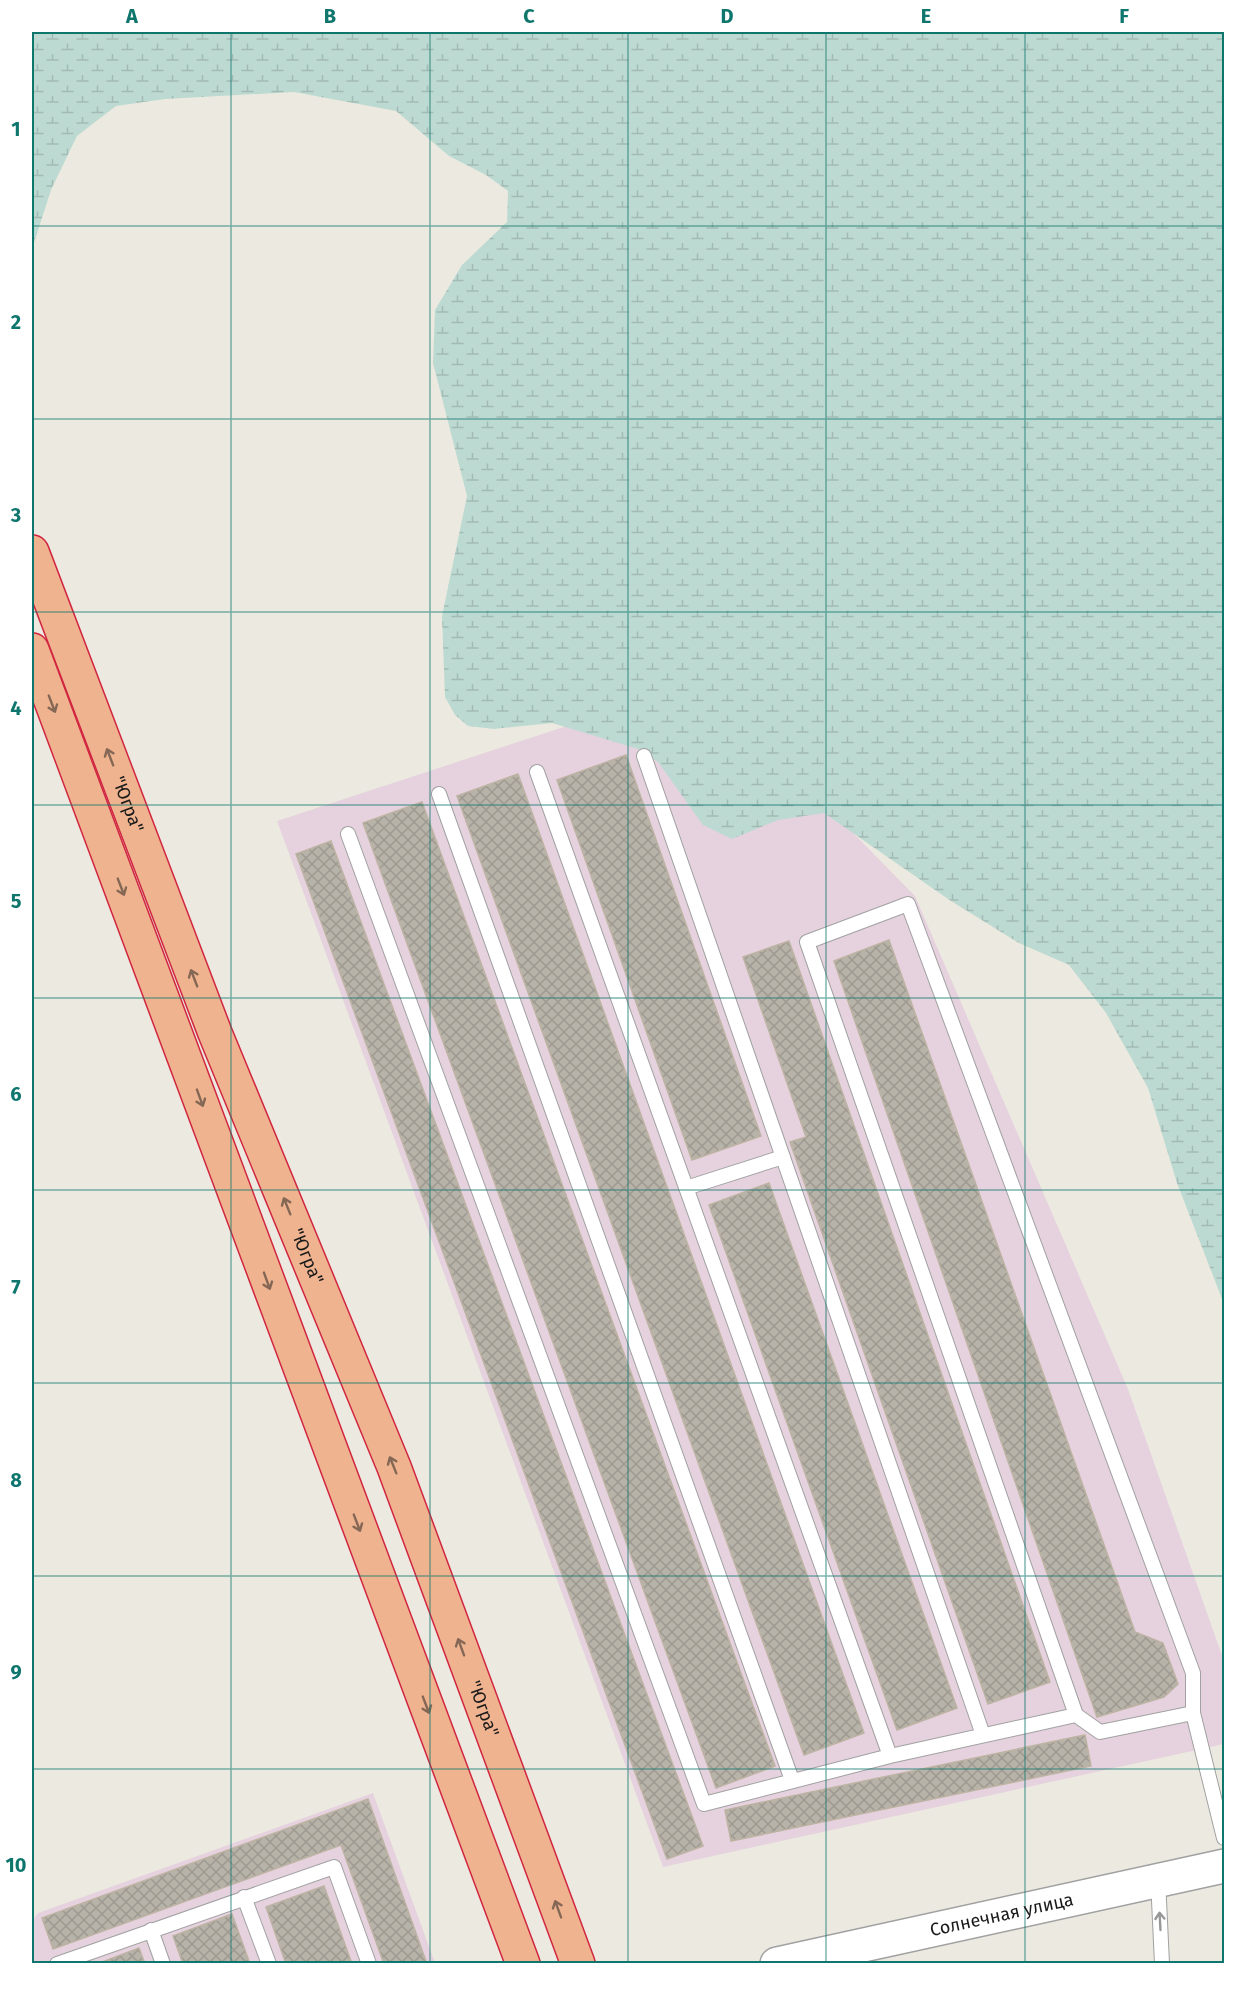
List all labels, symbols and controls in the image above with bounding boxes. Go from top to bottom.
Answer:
text: A [125,4,139,28]
text: B [324,4,336,28]
text: C [523,4,535,28]
text: D [720,4,734,28]
text: E [921,4,931,28]
text: F [1119,4,1129,28]
text: 1 [11,117,21,141]
text: 2 [11,310,21,334]
text: 3 [10,503,21,527]
one-way arrow [47,694,58,713]
text: 4 [10,696,22,720]
one-way arrow [104,748,115,767]
street label: "Югра" [107,773,149,836]
one-way arrow [116,877,127,896]
text: 5 [11,889,22,913]
one-way arrow [188,970,199,988]
text: 6 [10,1082,22,1106]
one-way arrow [195,1088,206,1107]
one-way arrow [281,1198,292,1216]
street label: "Югра" [286,1225,328,1287]
one-way arrow [263,1271,274,1290]
text: 7 [11,1275,21,1299]
one-way arrow [386,1456,397,1474]
text: 8 [10,1468,22,1492]
one-way arrow [353,1513,364,1531]
one-way arrow [454,1638,465,1657]
text: 9 [10,1660,22,1684]
street label: "Югра" [463,1678,504,1740]
one-way arrow [421,1695,432,1714]
text: 10 [6,1853,26,1877]
street label: Солнечная улица [928,1888,1075,1941]
one-way arrow [552,1900,563,1919]
one-way arrow [1155,1912,1166,1932]

